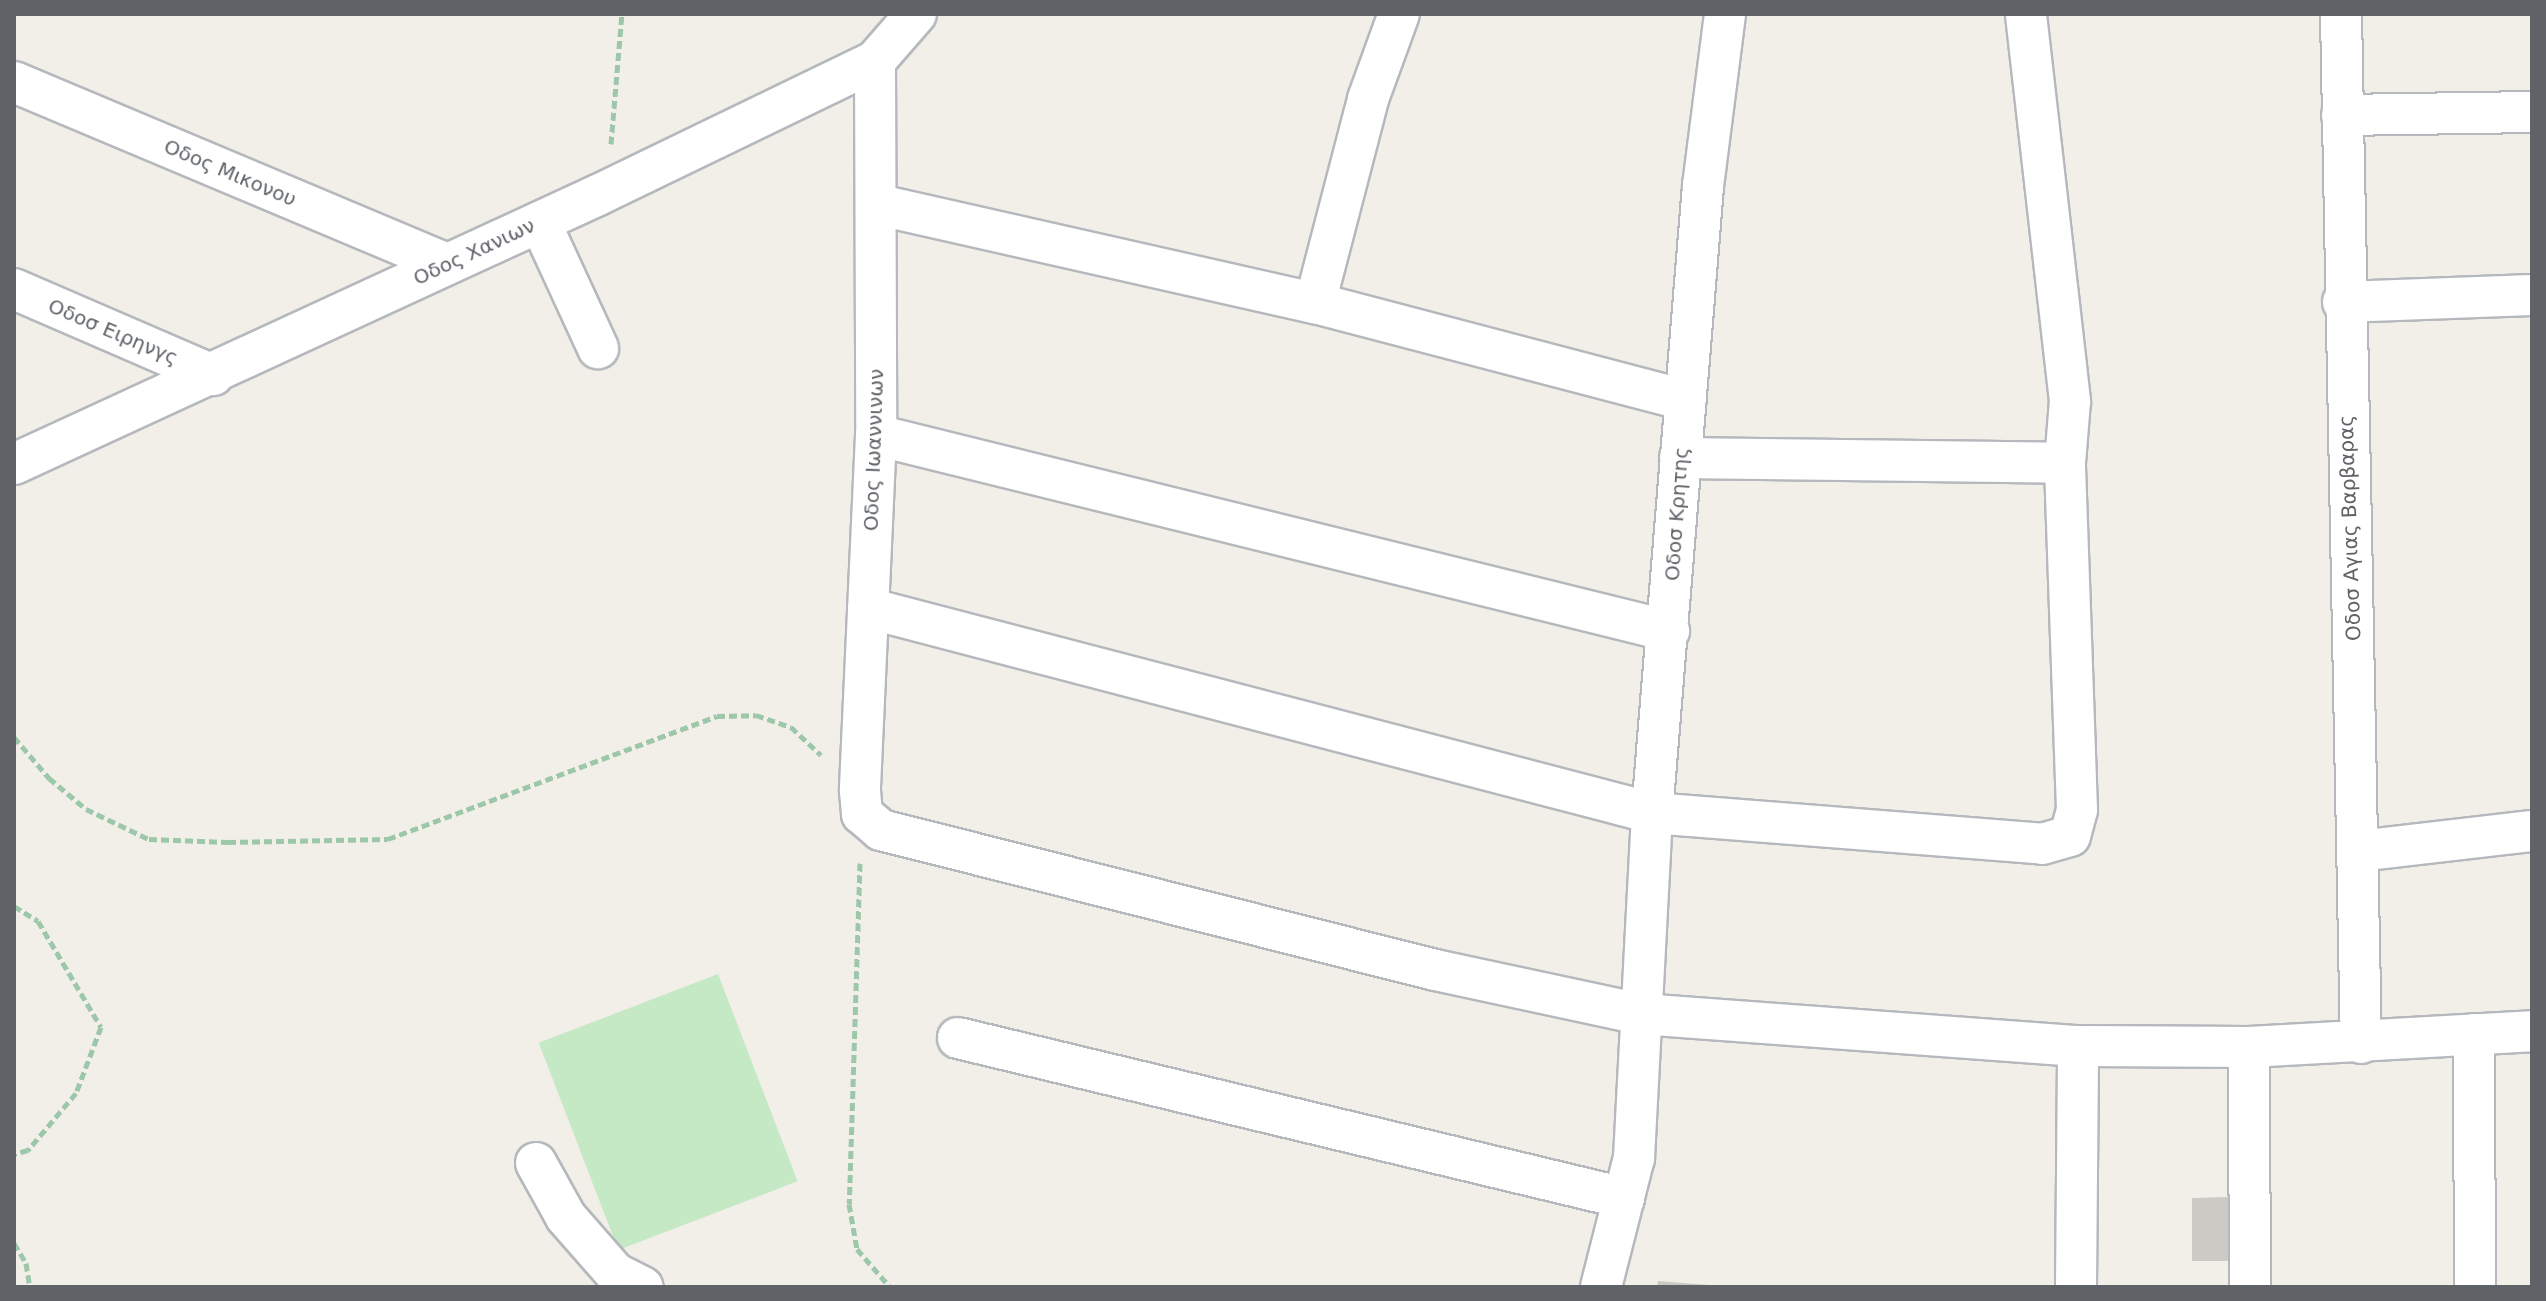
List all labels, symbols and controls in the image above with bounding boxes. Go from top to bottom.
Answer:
street label: Οδος Μικονου [160,134,300,212]
street label: Οδος Χανιων [410,213,538,291]
street label: Οδοσ Ειρηνγς [44,294,182,370]
street label: Οδος Ιωαννινων [859,368,889,532]
street label: Οδοσ Αγιας Βαρβαρας [2334,415,2366,641]
street label: Οδοσ Κρητης [1660,446,1694,582]

